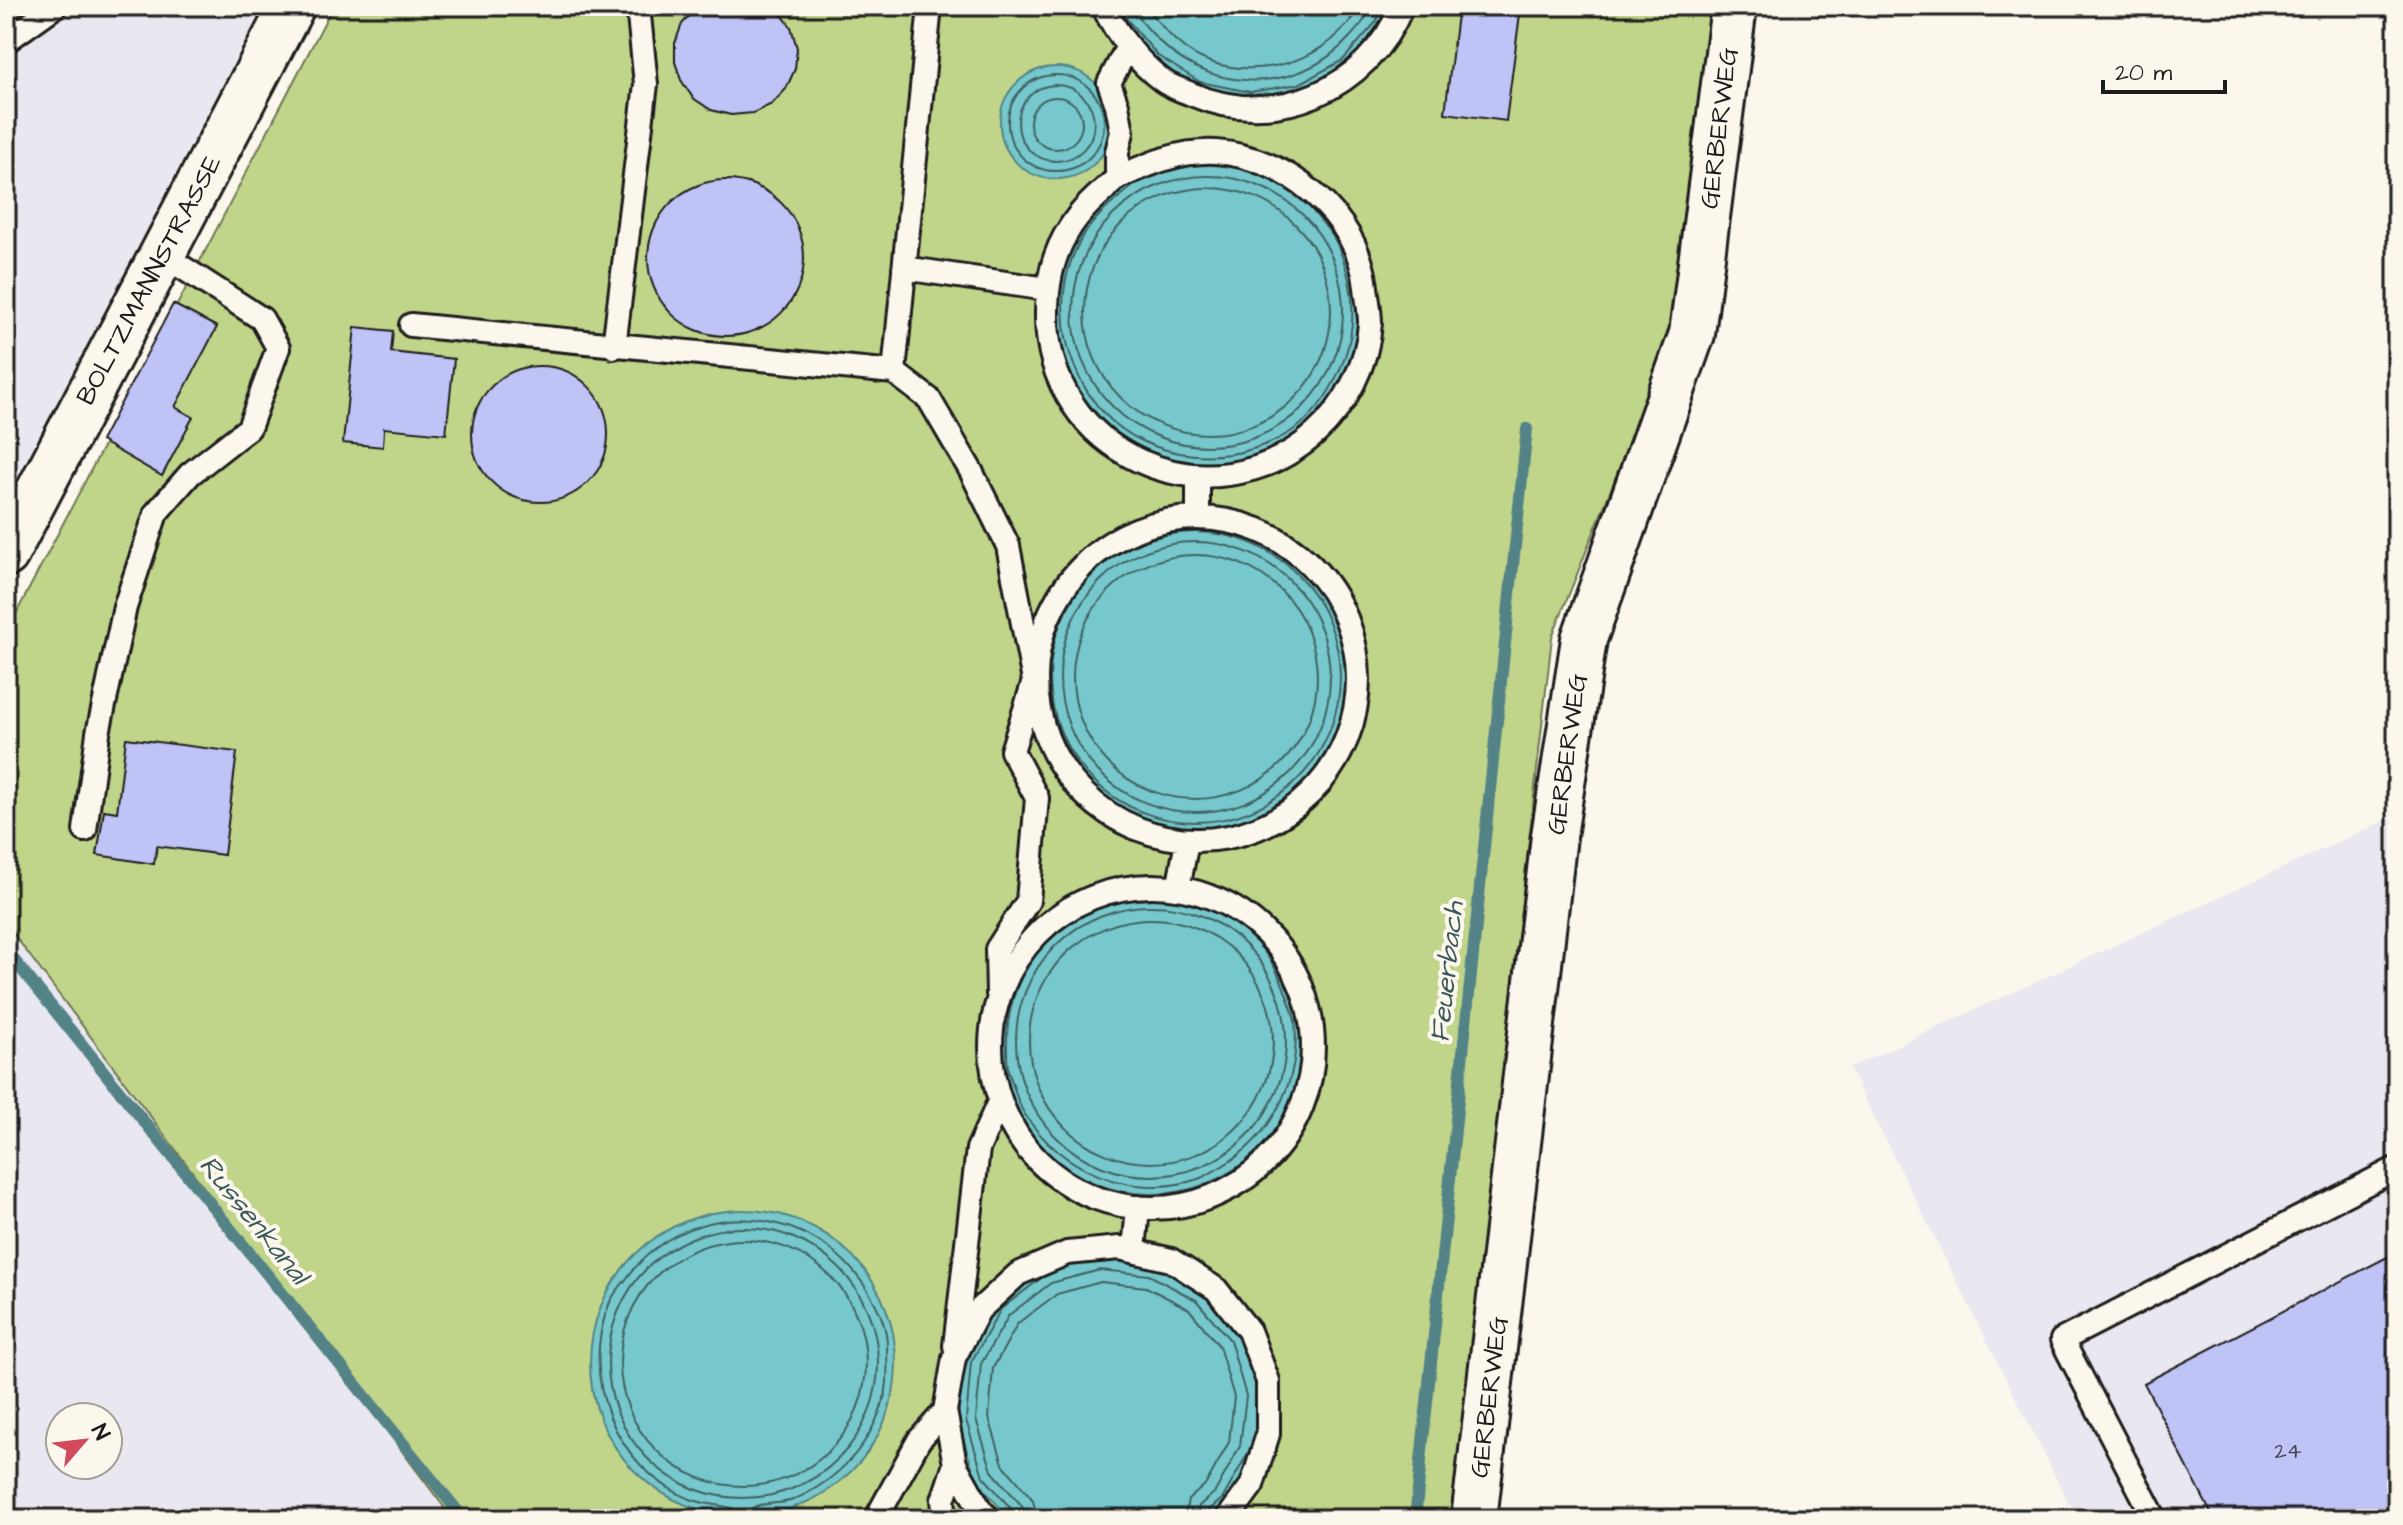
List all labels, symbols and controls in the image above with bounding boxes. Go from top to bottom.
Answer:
scale bar [2103,44,2225,94]
street label: GERBERWEG [1691,45,1747,211]
text: 20 m [2115,56,2172,90]
street label: BOLTZMANNSTRASSE [68,149,230,411]
street label: GERBERWEG [1538,671,1596,837]
water label: Feuerbach [1420,899,1474,1044]
water label: Russenkanal [190,1147,320,1296]
street label: GERBERWEG [1461,1314,1517,1480]
north arrow [44,1401,124,1481]
text: N [83,1419,117,1446]
house number: 24 [2274,1436,2302,1467]

